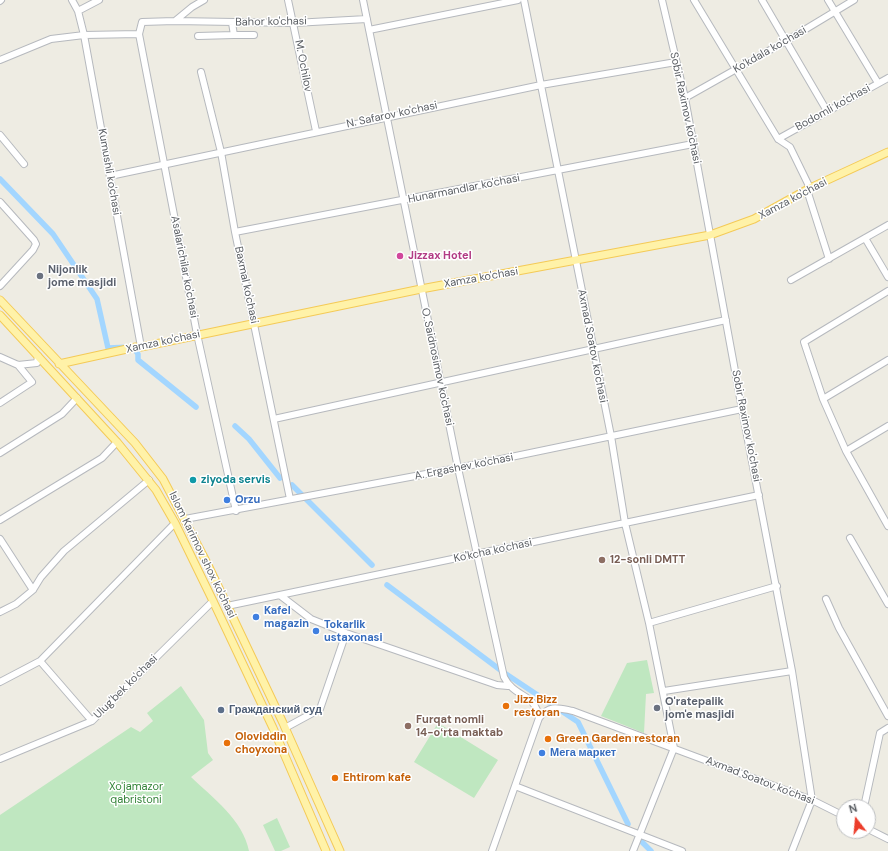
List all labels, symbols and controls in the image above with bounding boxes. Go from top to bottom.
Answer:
street label: Bahor ko'chasi [235,15,307,29]
street label: Ko'kdala ko'chasi [731,24,809,76]
street label: M. Ochilov [292,39,314,93]
street label: Sobir Raximov ko'chasi [667,51,703,165]
street label: Bodomli ko'chasi [793,82,873,134]
street label: N. Safarov ko'chasi [345,99,439,131]
street label: Kumushli ko'chasi [95,128,123,216]
street label: Hunarmandlar ko'chasi [407,172,521,206]
street label: Xamza ko'chasi [757,175,829,223]
street label: Asalarichilar ko'chasi [168,215,200,319]
street label: Baxmal ko'chasi [231,245,261,325]
place label: Jizzax Hotel [408,249,472,263]
marker: Jizzax Hotel [395,251,405,261]
place label: Nijonlik jome masjidi [48,263,116,289]
street label: Xamza ko'chasi [443,265,519,291]
marker: Nijonlik jome masjidi [35,271,45,281]
street label: Axmad Soatov ko'chasi [575,288,609,404]
street label: O. Saidnosimov ko'chasi [418,307,456,427]
street label: Xamza ko'chasi [125,328,201,356]
street label: Sobir Raximov ko'chasi [729,369,763,483]
street label: A. Ergashev ko'chasi [413,451,515,483]
place label: ziyoda servis [201,473,271,487]
marker: ziyoda servis [188,475,198,485]
street label: Islom Karimov shox ko'chasi [166,490,238,620]
place label: Orzu [235,493,260,507]
marker: Orzu [222,495,232,505]
street label: Ko'kcha ko'chasi [453,536,533,566]
place label: 12-sonli DMTT [610,553,685,567]
marker: 12-sonli DMTT [597,555,607,565]
place label: Kafel magazin [264,604,309,630]
marker: Kafel magazin [251,612,261,622]
place label: Tokarlik ustaxonasi [324,618,382,644]
marker: Tokarlik ustaxonasi [311,626,321,636]
street label: Ulug'bek ko'chasi [91,652,161,722]
place label: Jizz Bizz restoran [514,693,560,719]
place label: O'ratepalik jom'e masjidi [665,695,734,721]
marker: Jizz Bizz restoran [501,701,511,711]
place label: Гражданский суд [229,703,322,717]
marker: O'ratepalik jom'e masjidi [652,703,662,713]
marker: Гражданский суд [216,705,226,715]
place label: Furqat nomli 14-oʻrta maktab [416,713,503,739]
marker: Furqat nomli 14-oʻrta maktab [403,721,413,731]
place label: Oloviddin choyxona [235,730,287,756]
place label: Green Garden restoran [556,732,680,746]
marker: Green Garden restoran [543,734,553,744]
marker: Oloviddin choyxona [222,738,232,748]
place label: Мега маркет [550,746,616,760]
marker: Мега маркет [537,748,547,758]
street label: Axmad Soatov ko'chasi [704,754,816,808]
place label: Ehtirom kafe [343,771,411,785]
marker: Ehtirom kafe [330,773,340,783]
park label: Xo'jamazor qabristoni [109,780,163,806]
north arrow [836,799,876,839]
text: N [847,801,859,816]

